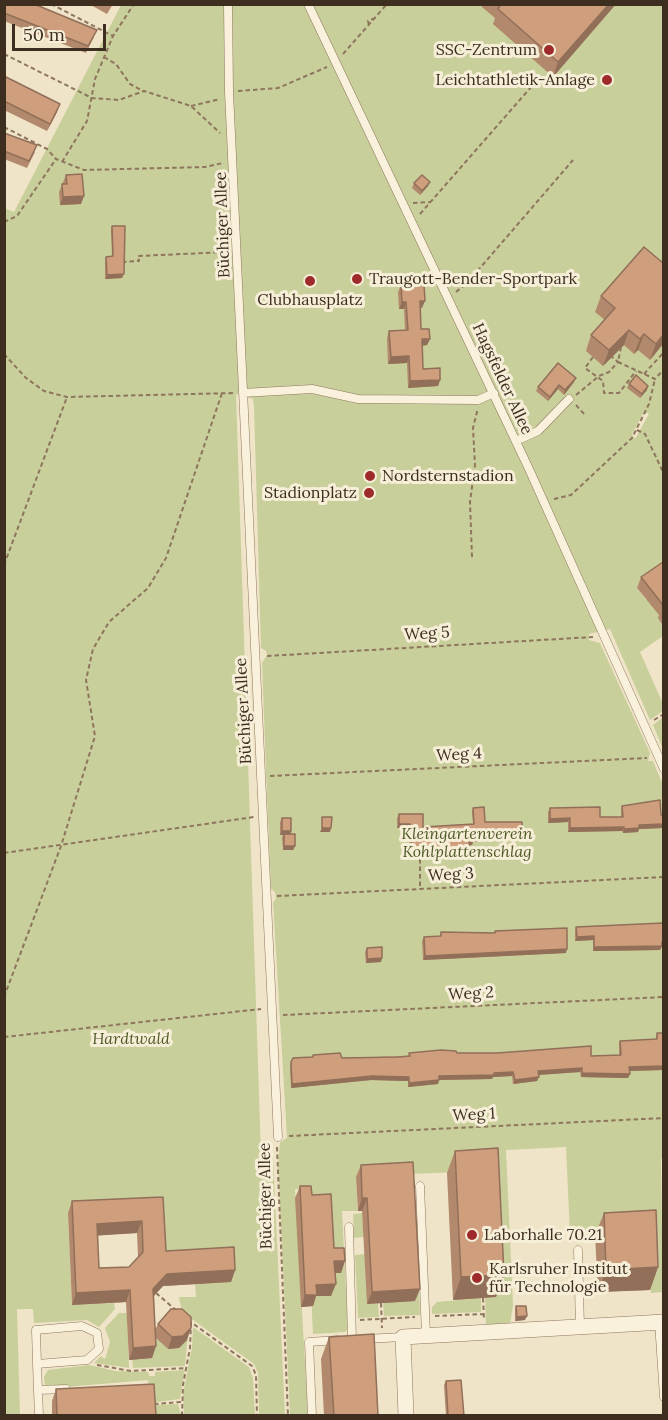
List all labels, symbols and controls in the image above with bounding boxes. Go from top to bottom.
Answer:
scale bar [15,12,110,50]
text: 50 m [23,23,65,46]
place label: SSC-Zentrum [436,40,537,60]
marker: SSC-Zentrum [542,43,556,57]
place label: Leichtathletik-Anlage [435,70,595,90]
marker: Leichtathletik-Anlage [600,73,614,87]
street label: Büchiger Allee [212,171,234,279]
place label: Traugott-Bender-Sportpark [369,269,577,289]
marker: Traugott-Bender-Sportpark [350,272,364,286]
marker: Clubhausplatz [303,274,317,288]
place label: Clubhausplatz [257,290,363,310]
street label: Hagsfelder Allee [468,320,536,438]
place label: Nordsternstadion [382,466,514,486]
marker: Nordsternstadion [363,469,377,483]
place label: Stadionplatz [264,483,357,503]
marker: Stadionplatz [362,486,376,500]
street label: Weg 5 [404,623,450,645]
street label: Büchiger Allee [232,657,256,765]
street label: Weg 4 [436,744,482,766]
park label: Kleingartenverein Kohlplattenschlag [401,824,533,862]
street label: Weg 3 [428,864,474,886]
street label: Weg 2 [448,983,494,1005]
park label: Hardtwald [92,1029,170,1049]
street label: Weg 1 [452,1104,496,1126]
street label: Büchiger Allee [255,1143,277,1249]
place label: Laborhalle 70.21 [484,1225,602,1245]
marker: Laborhalle 70.21 [465,1228,479,1242]
place label: Karlsruher Institut für Technologie [489,1259,628,1297]
marker: Karlsruher Institut für Technologie [470,1271,484,1285]

